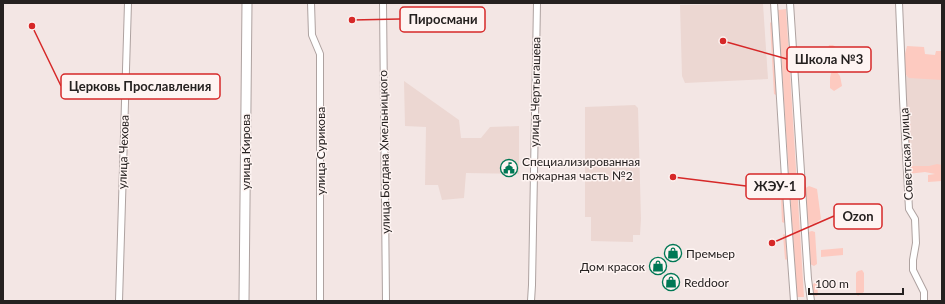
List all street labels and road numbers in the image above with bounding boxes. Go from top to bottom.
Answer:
street label: улица Чертыгашева [527,37,543,147]
street label: улица Богдана Хмельницкого [375,70,393,234]
street label: улица Сурикова [313,107,328,195]
street label: Советская улица [896,107,916,201]
street label: улица Кирова [238,114,253,190]
street label: улица Чехова [114,115,132,189]

